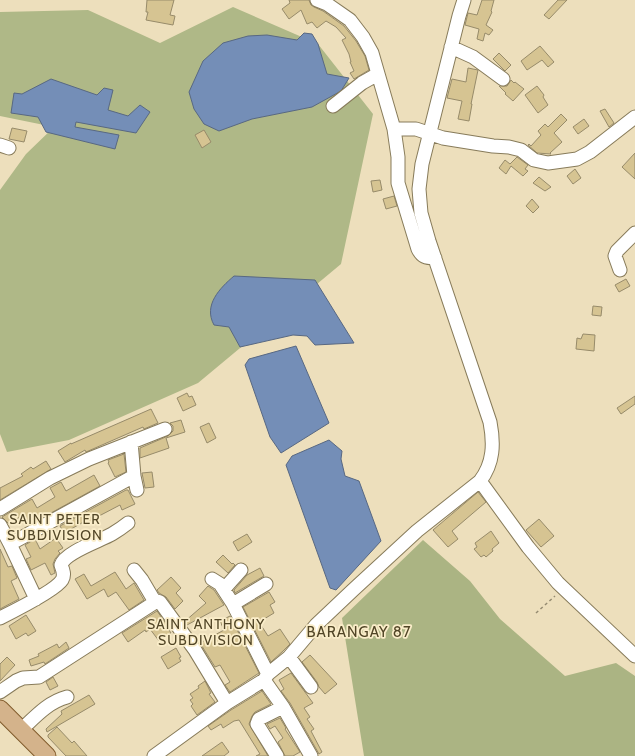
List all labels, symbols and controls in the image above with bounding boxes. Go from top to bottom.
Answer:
district label: SAINT PETER SUBDIVISION [7,510,103,544]
district label: SAINT ANTHONY SUBDIVISION [147,615,265,649]
district label: BARANGAY 87 [307,623,411,641]

